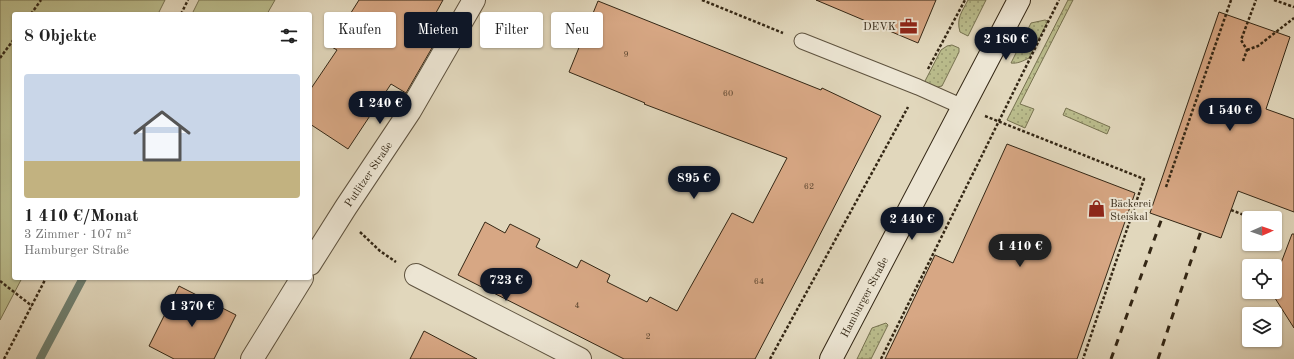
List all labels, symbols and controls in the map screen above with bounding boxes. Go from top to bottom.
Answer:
chip: Kaufen [324,12,396,48]
chip: Mieten [404,12,472,48]
chip: Filter [480,12,543,48]
chip: Neu [551,12,603,48]
office icon: DEVK [899,16,919,36]
place label: DEVK [863,22,896,33]
icon: filters [278,25,300,47]
pin: 2 180 € [969,27,1043,61]
text: 8 Objekte [24,28,97,45]
text: 2 180 € [984,33,1028,46]
house number: 9 [623,50,629,59]
house number: 60 [723,89,733,98]
pin: 1 240 € [343,91,417,125]
text: 1 240 € [358,97,402,110]
pin: 1 540 € [1193,98,1267,132]
icon: home [126,100,198,172]
text: 1 540 € [1208,104,1252,117]
street label: Putlitzer Straße [343,140,395,209]
pin: 895 € [666,166,722,200]
text: 895 € [677,172,711,185]
house number: 62 [804,182,814,191]
shop icon: Bäckerei Steiskal [1087,199,1107,219]
place label: Bäckerei Steiskal [1110,199,1151,223]
pin: 2 440 € [875,207,949,241]
text: 1 410 €/Monat [24,208,138,225]
north arrow [1242,211,1282,251]
map controls [1242,211,1282,347]
text: 2 440 € [890,213,934,226]
text: 3 Zimmer · 107 m² [24,228,132,241]
pin: 1 410 € [983,234,1057,268]
text: 1 410 € [998,240,1042,253]
text: Hamburger Straße [24,244,129,257]
street label: Hamburger Straße [840,256,891,340]
button: locate [1242,259,1282,299]
pin: 723 € [478,268,534,302]
text: 723 € [489,274,523,287]
house number: 64 [754,277,764,286]
pin: 1 370 € [155,294,229,328]
text: 1 370 € [170,300,214,313]
house number: 4 [574,301,580,310]
button: layers [1242,307,1282,347]
house number: 2 [645,332,651,341]

